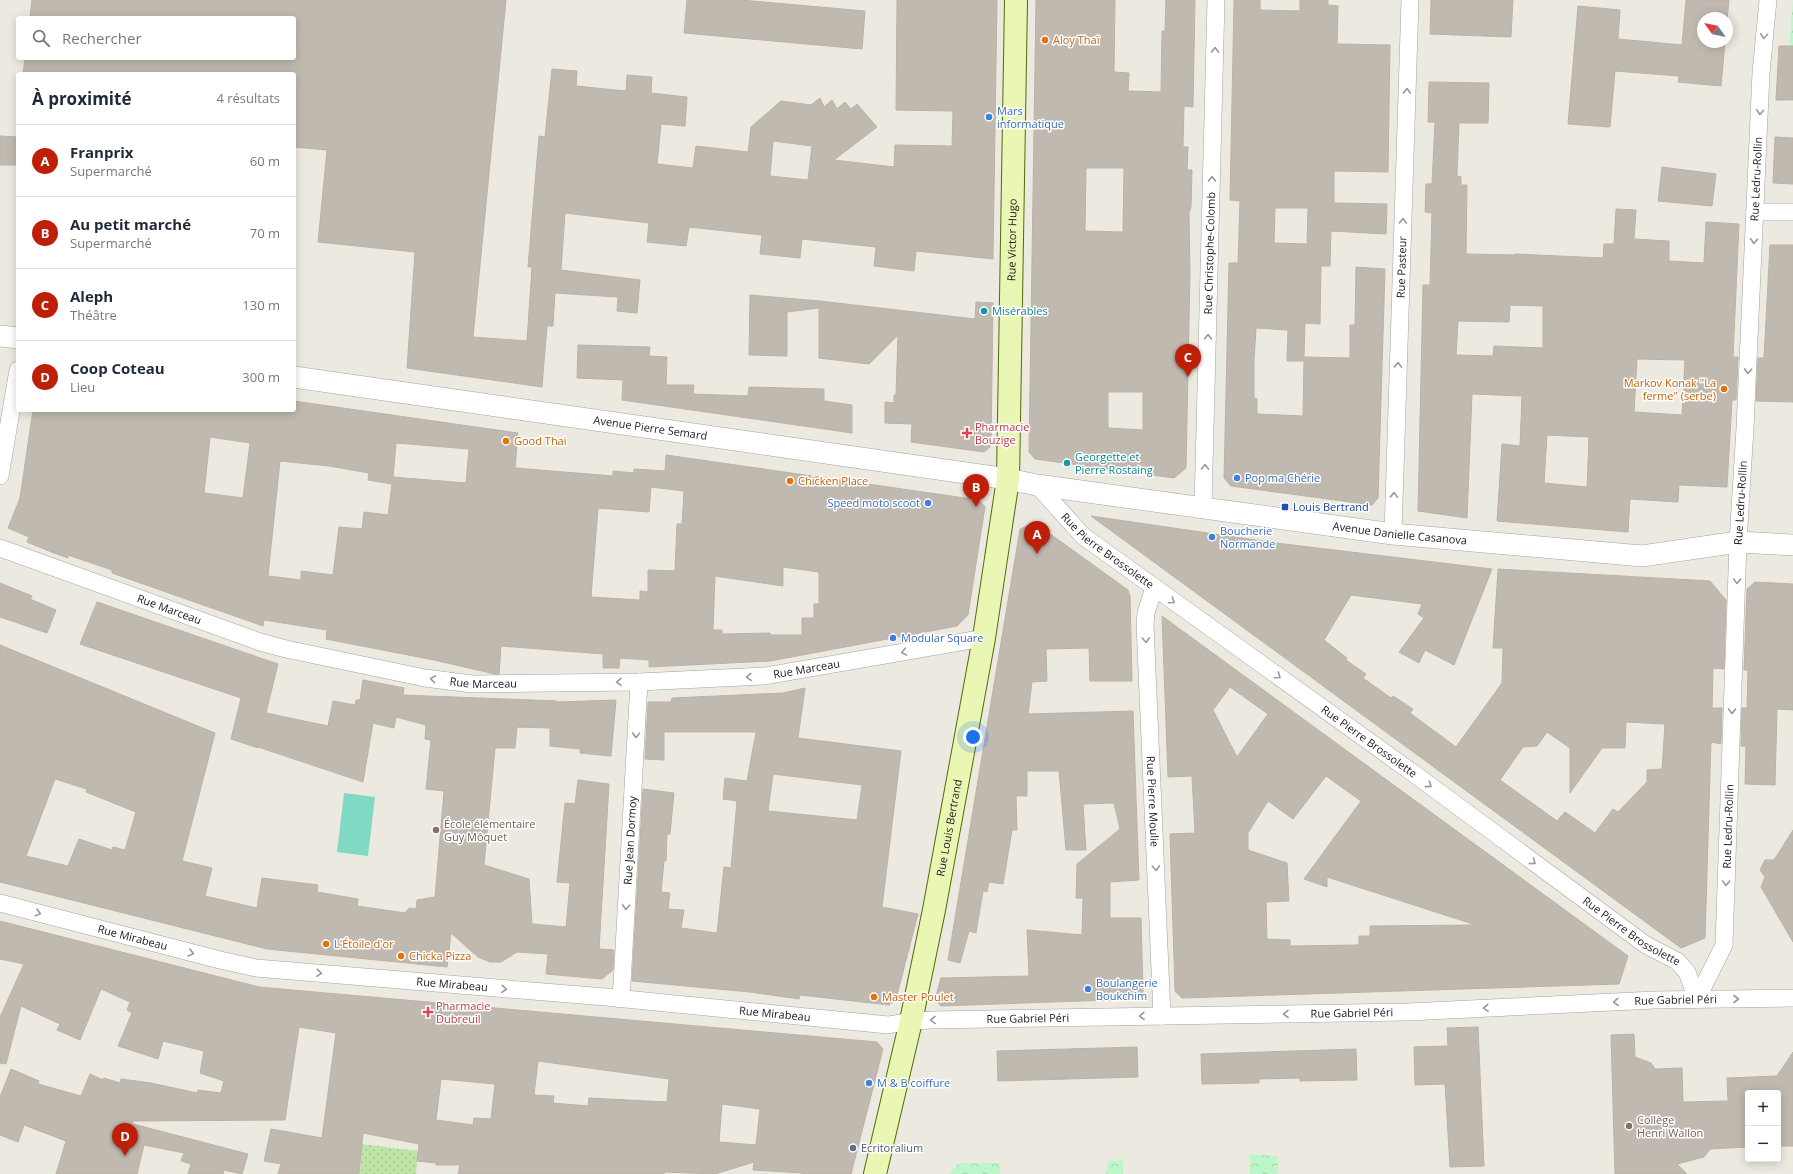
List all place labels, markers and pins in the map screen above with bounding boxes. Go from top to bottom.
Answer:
place label: Aloy Thaï [1053,32,1100,47]
marker: Aloy Thaï [1040,35,1050,45]
place label: Mars informatique [997,103,1064,131]
marker: Mars informatique [984,112,994,122]
place label: Misérables [992,303,1048,318]
marker: Misérables [979,306,989,316]
pin: C [1175,344,1201,377]
place label: Markov Konak "La ferme" (serbe) [1624,375,1716,403]
marker: Markov Konak "La ferme" (serbe) [1719,384,1729,394]
place label: Pharmacie Bouzige [975,419,1030,447]
marker: Pharmacie Bouzige [962,428,972,438]
place label: Good Thai [514,433,567,448]
marker: Good Thai [501,436,511,446]
place label: Georgette et Pierre Rostaing [1075,449,1153,477]
marker: Georgette et Pierre Rostaing [1062,458,1072,468]
place label: Pop ma Chérie [1245,470,1320,485]
place label: Chicken Place [798,473,868,488]
marker: Pop ma Chérie [1232,473,1242,483]
pin: B [963,474,989,507]
marker: Chicken Place [785,476,795,486]
place label: Speed moto scoot [827,495,920,510]
marker: Speed moto scoot [923,498,933,508]
place label: Louis Bertrand [1293,499,1369,514]
marker: Louis Bertrand [1280,502,1290,512]
pin: A [1024,521,1050,554]
place label: Boucherie Normande [1220,523,1275,551]
marker: Boucherie Normande [1207,532,1217,542]
place label: Modular Square [901,630,984,645]
marker: Modular Square [888,633,898,643]
place label: École élémentaire Guy Môquet [444,816,536,844]
marker: École élémentaire Guy Môquet [431,825,441,835]
place label: L'Étoile d'or [334,936,394,951]
marker: L'Étoile d'or [321,939,331,949]
place label: Chicka Pizza [409,948,471,963]
marker: Chicka Pizza [396,951,406,961]
place label: Boulangerie Boukchim [1096,975,1158,1003]
marker: Boulangerie Boukchim [1083,984,1093,994]
place label: Master Poulet [882,989,954,1004]
marker: Master Poulet [869,992,879,1002]
place label: Pharmacie Dubreuil [436,998,491,1026]
marker: Pharmacie Dubreuil [423,1007,433,1017]
place label: M & B coiffure [877,1075,950,1090]
marker: M & B coiffure [864,1078,874,1088]
place label: Collège Henri Wallon [1637,1112,1703,1140]
marker: Collège Henri Wallon [1624,1121,1634,1131]
pin: D [112,1123,138,1156]
place label: Ecritoralium [861,1140,923,1155]
marker: Ecritoralium [848,1143,858,1153]

